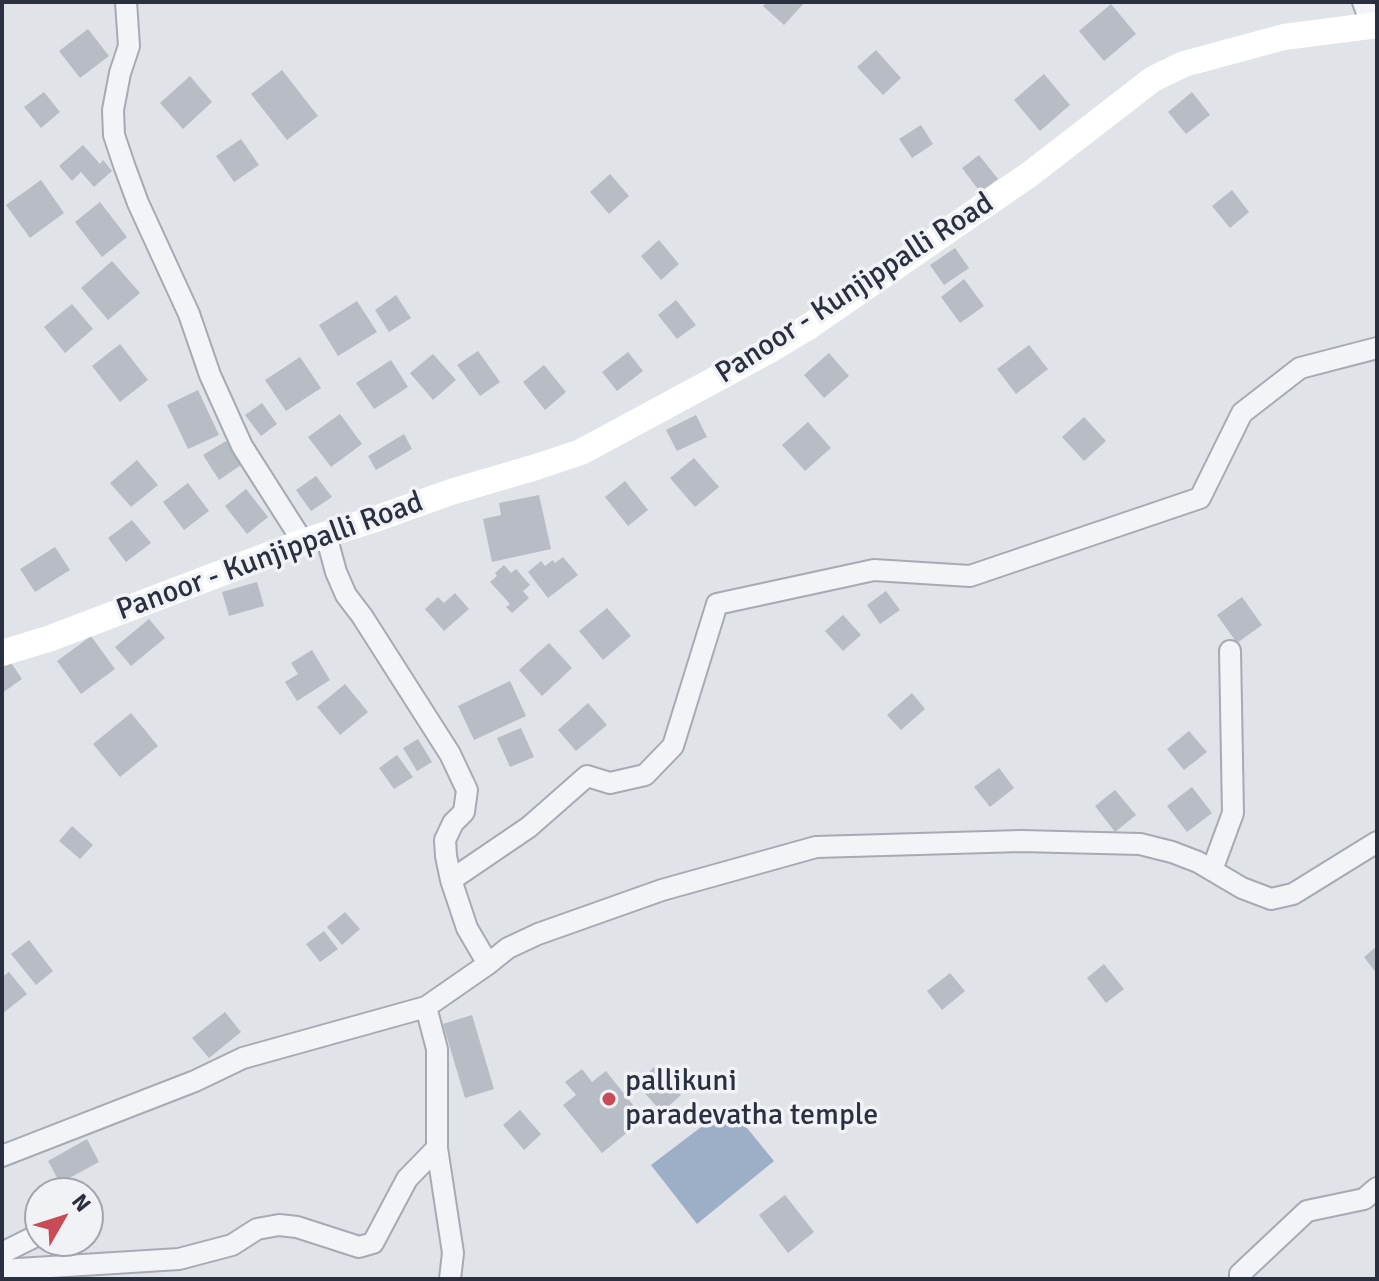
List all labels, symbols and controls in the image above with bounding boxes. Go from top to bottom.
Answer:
street label: Panoor - Kunjippalli Road [710,186,1000,392]
street label: Panoor - Kunjippalli Road [112,485,428,629]
place label: pallikuni paradevatha temple [625,1064,878,1134]
marker: pallikuni paradevatha temple [600,1090,618,1108]
north arrow [24,1177,104,1257]
text: N [66,1188,97,1217]

